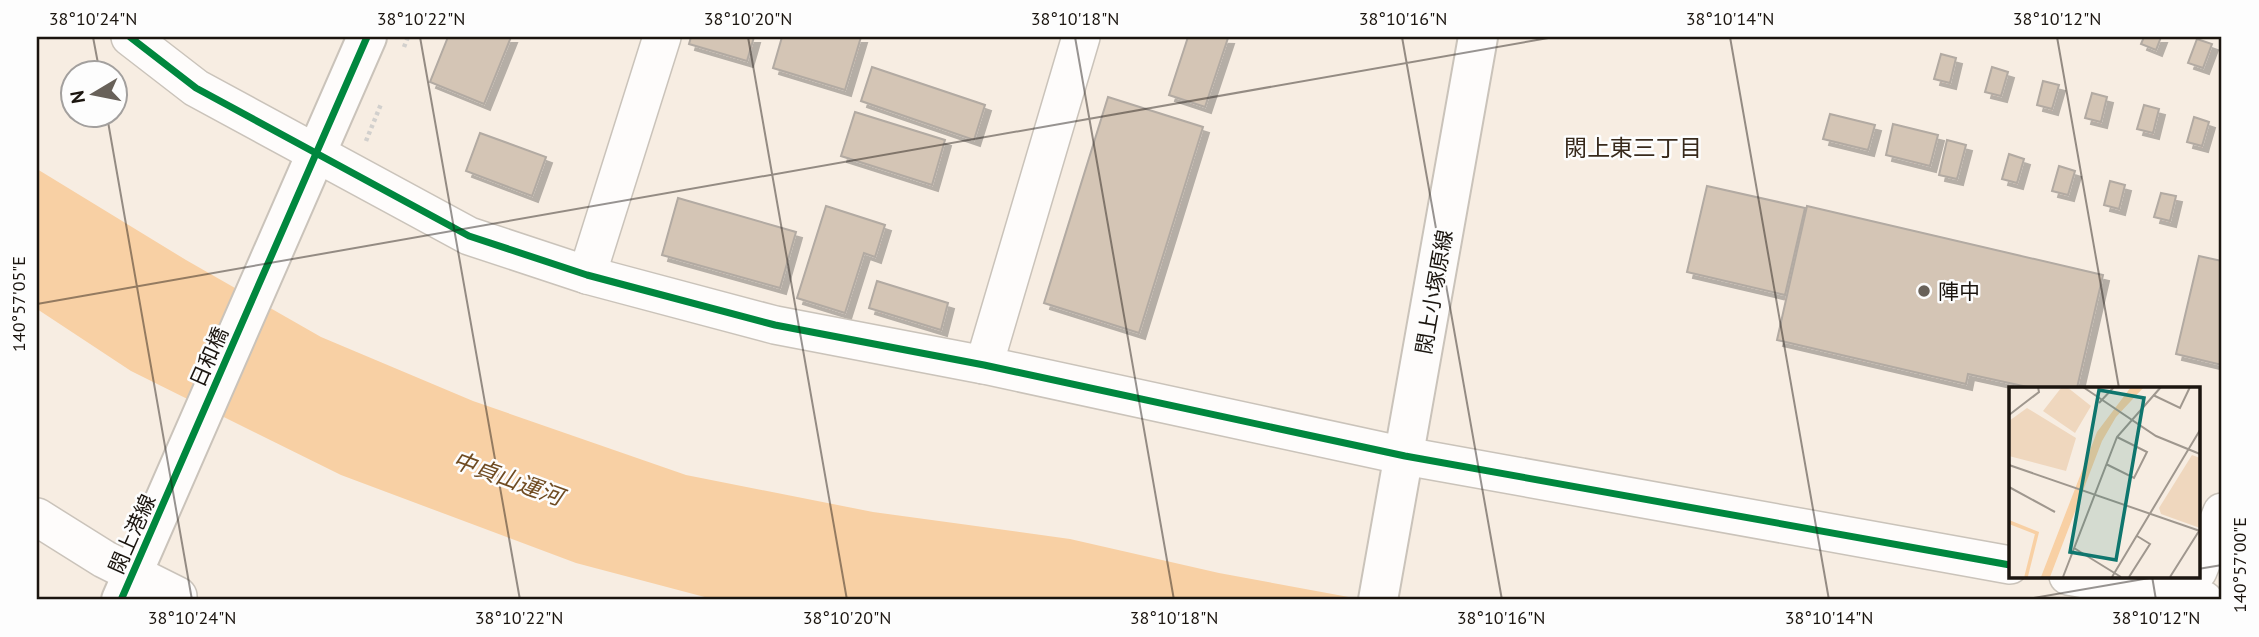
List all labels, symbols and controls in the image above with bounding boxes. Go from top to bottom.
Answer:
text: 38°10'24"N [49,7,137,30]
text: 38°10'22"N [377,7,465,30]
text: 38°10'20"N [704,7,792,30]
text: 38°10'18"N [1031,7,1119,30]
text: 38°10'16"N [1359,7,1447,30]
text: 38°10'14"N [1686,7,1774,30]
text: 38°10'12"N [2013,7,2101,30]
north arrow [60,60,130,130]
text: N [64,89,90,105]
district label: 閖上東三丁目 [1564,133,1702,162]
street label: 閖上小塚原線 [1410,228,1458,356]
text: 140°57'05"E [7,256,30,352]
place label: 陣中 [1938,278,1980,305]
marker: 陣中 [1916,283,1932,299]
street label: 日和橋 [184,323,234,391]
inset map [2009,387,2200,578]
water label: 中貞山運河 [449,445,571,513]
street label: 閖上港線 [103,490,161,578]
text: 140°57'00"E [2228,517,2251,613]
text: 38°10'24"N [148,606,236,629]
text: 38°10'22"N [475,606,563,629]
text: 38°10'20"N [803,606,891,629]
text: 38°10'18"N [1130,606,1218,629]
text: 38°10'16"N [1457,606,1545,629]
text: 38°10'14"N [1785,606,1873,629]
text: 38°10'12"N [2112,606,2200,629]

